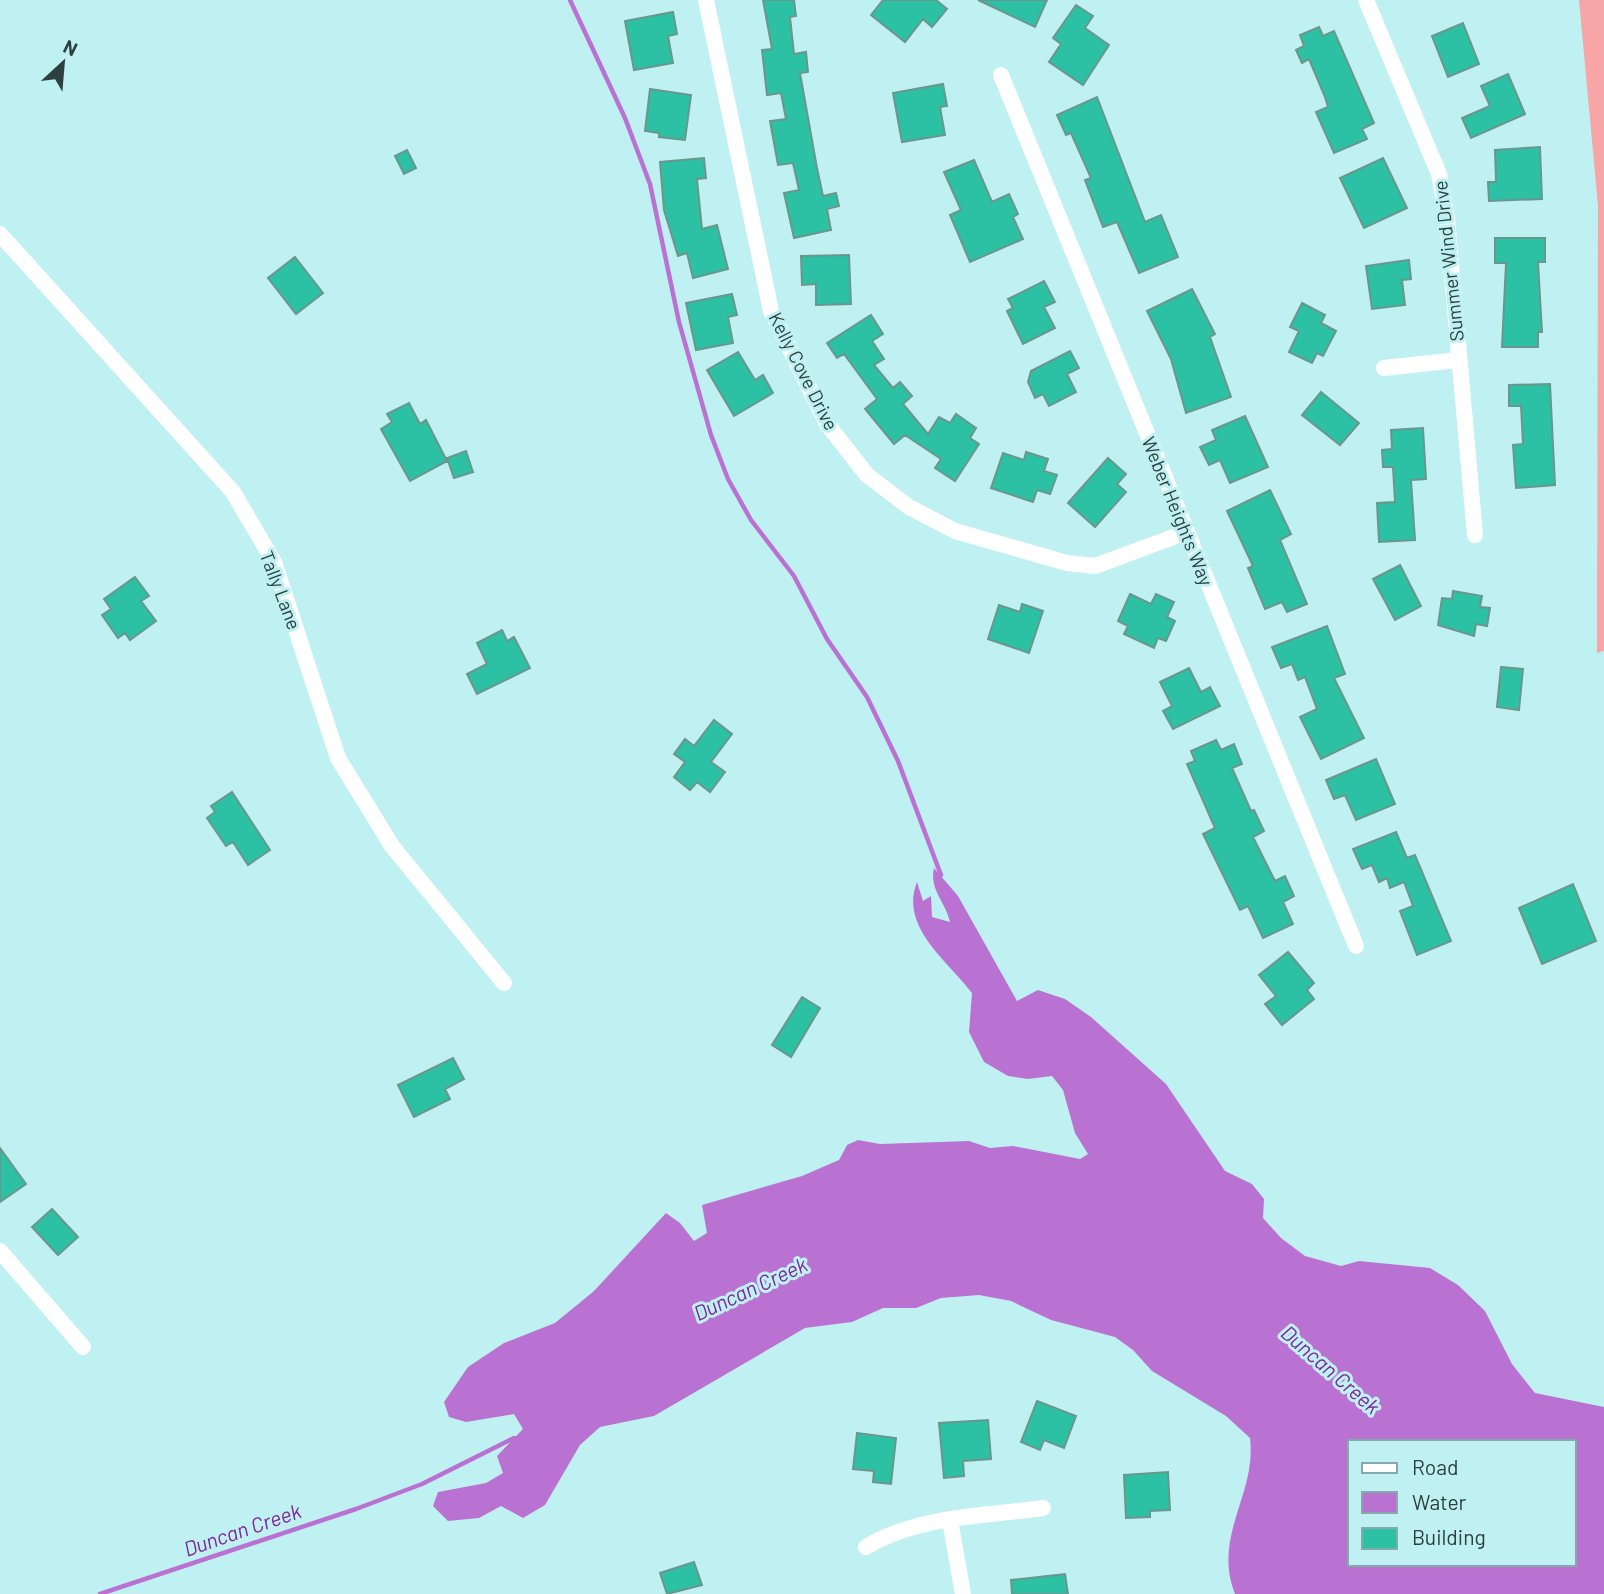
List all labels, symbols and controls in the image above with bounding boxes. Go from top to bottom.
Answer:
north arrow [28,28,98,98]
text: N [60,34,81,60]
street label: Summer Wind Drive [1428,179,1468,343]
street label: Kelly Cove Drive [764,308,844,434]
street label: Weber Heights Way [1138,433,1218,589]
street label: Tally Lane [256,547,306,633]
water label: Duncan Creek [689,1250,811,1325]
water label: Duncan Creek [1277,1319,1386,1419]
legend [1348,1440,1576,1566]
text: Road [1412,1454,1458,1479]
text: Water [1412,1489,1467,1514]
water label: Duncan Creek [180,1497,305,1561]
text: Building [1412,1524,1486,1549]

